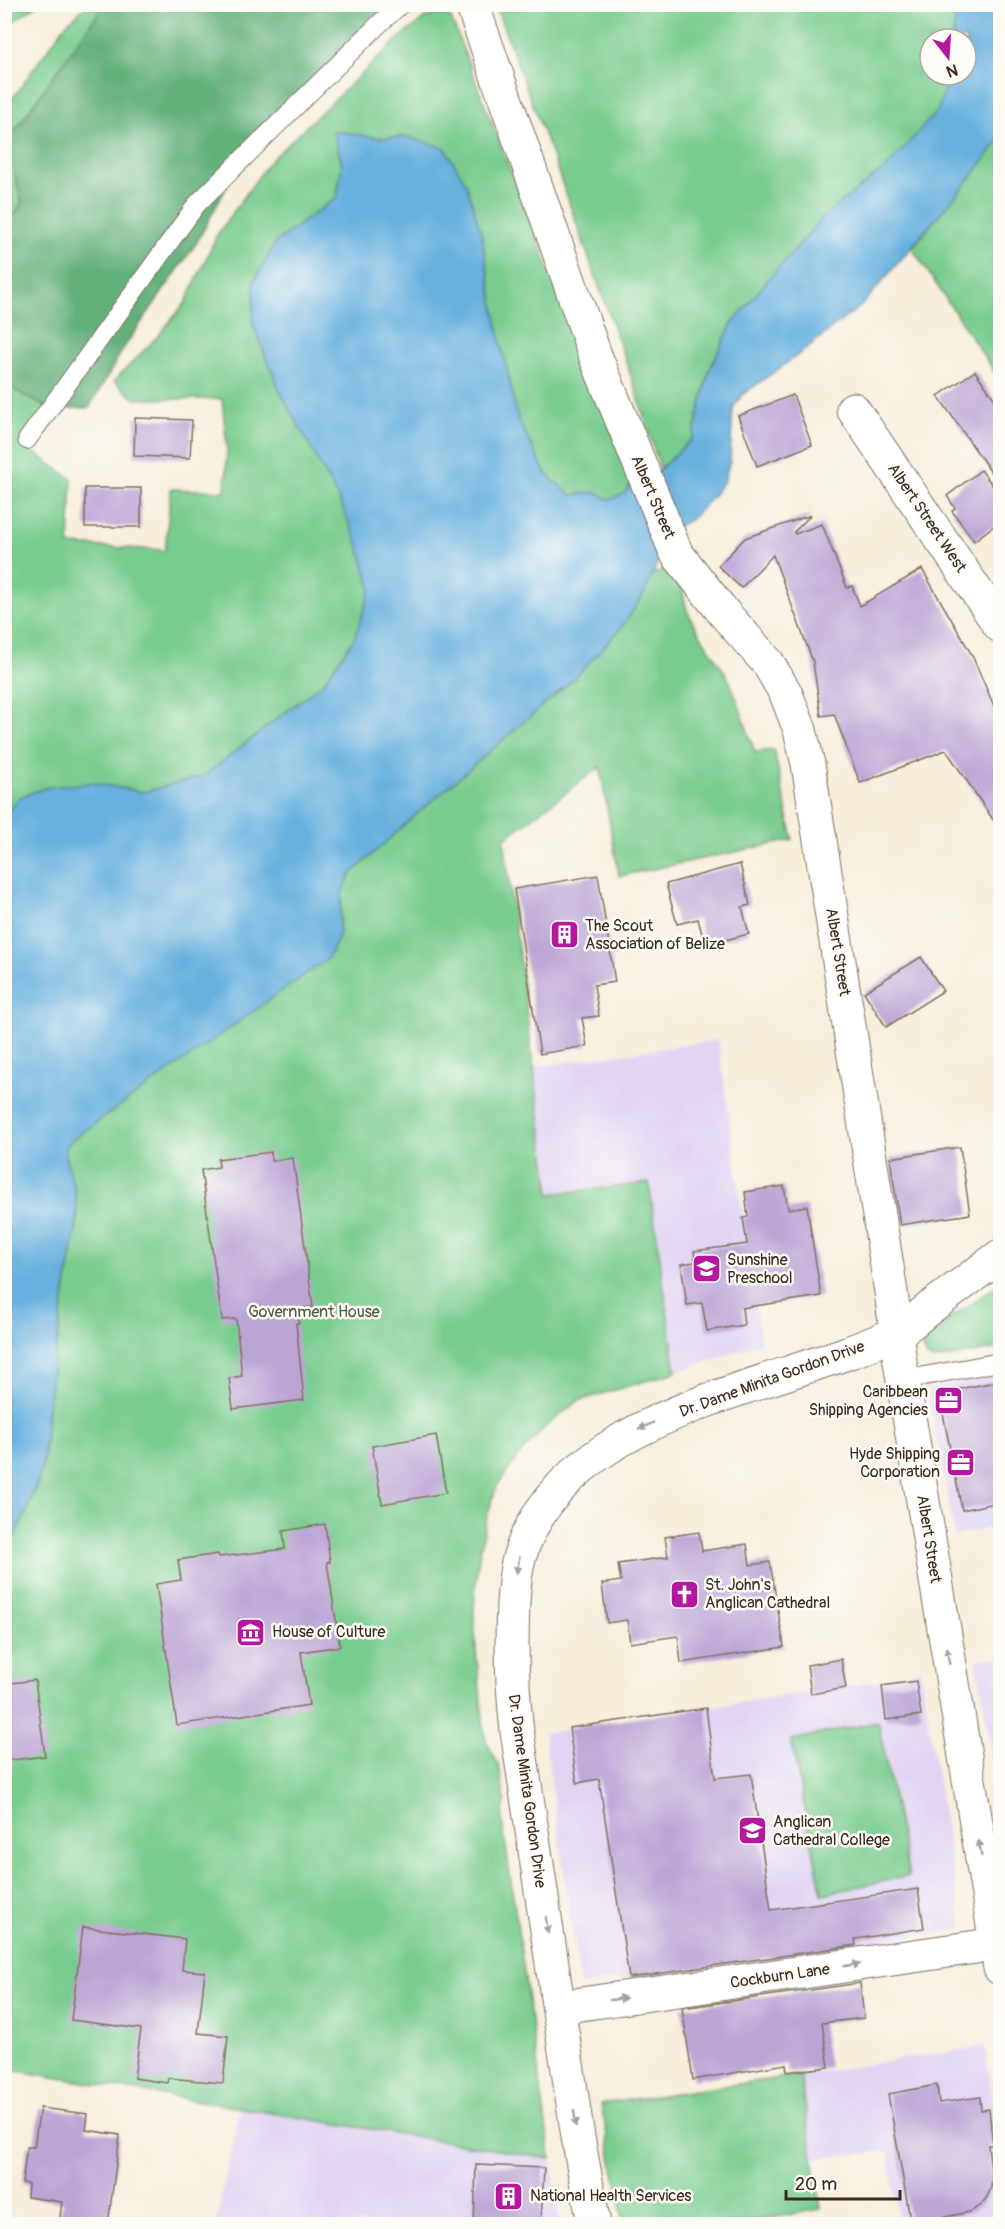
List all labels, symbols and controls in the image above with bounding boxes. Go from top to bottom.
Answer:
north arrow [918,27,978,87]
text: N [944,59,960,82]
street label: Albert Street [626,452,680,542]
street label: Albert Street West [883,460,971,577]
street label: Albert Street [821,906,855,998]
place label: The Scout Association of Belize [585,916,725,954]
building icon: The Scout Association of Belize [548,919,580,951]
place label: Sunshine Preschool [727,1250,793,1288]
school or university icon: Sunshine Preschool [690,1253,722,1285]
park label: Government House [248,1302,380,1322]
street label: Dr. Dame Minita Gordon Drive [677,1336,867,1422]
place label: Caribbean Shipping Agencies [809,1382,928,1420]
office icon: Caribbean Shipping Agencies [933,1385,965,1417]
one-way arrow [637,1422,654,1431]
place label: Hyde Shipping Corporation [849,1444,940,1482]
office icon: Hyde Shipping Corporation [945,1447,977,1479]
street label: Albert Street [912,1493,946,1585]
one-way arrow [513,1555,522,1574]
place label: St. John's Anglican Cathedral [705,1575,830,1613]
church icon: St. John's Anglican Cathedral [668,1578,700,1610]
museum icon: House of Culture [235,1616,267,1648]
place label: House of Culture [272,1622,385,1642]
one-way arrow [944,1646,953,1665]
street label: Dr. Dame Minita Gordon Drive [503,1693,551,1889]
place label: Anglican Cathedral College [773,1812,890,1850]
school or university icon: Anglican Cathedral College [736,1815,768,1847]
one-way arrow [975,1839,984,1858]
one-way arrow [543,1915,552,1934]
street label: Cockburn Lane [729,1959,831,1993]
one-way arrow [843,1961,862,1970]
one-way arrow [608,1995,627,2004]
one-way arrow [571,2108,580,2127]
scale bar [786,2163,900,2201]
text: 20 m [795,2173,837,2196]
building icon: National Health Services [493,2180,525,2212]
place label: National Health Services [530,2186,691,2206]

